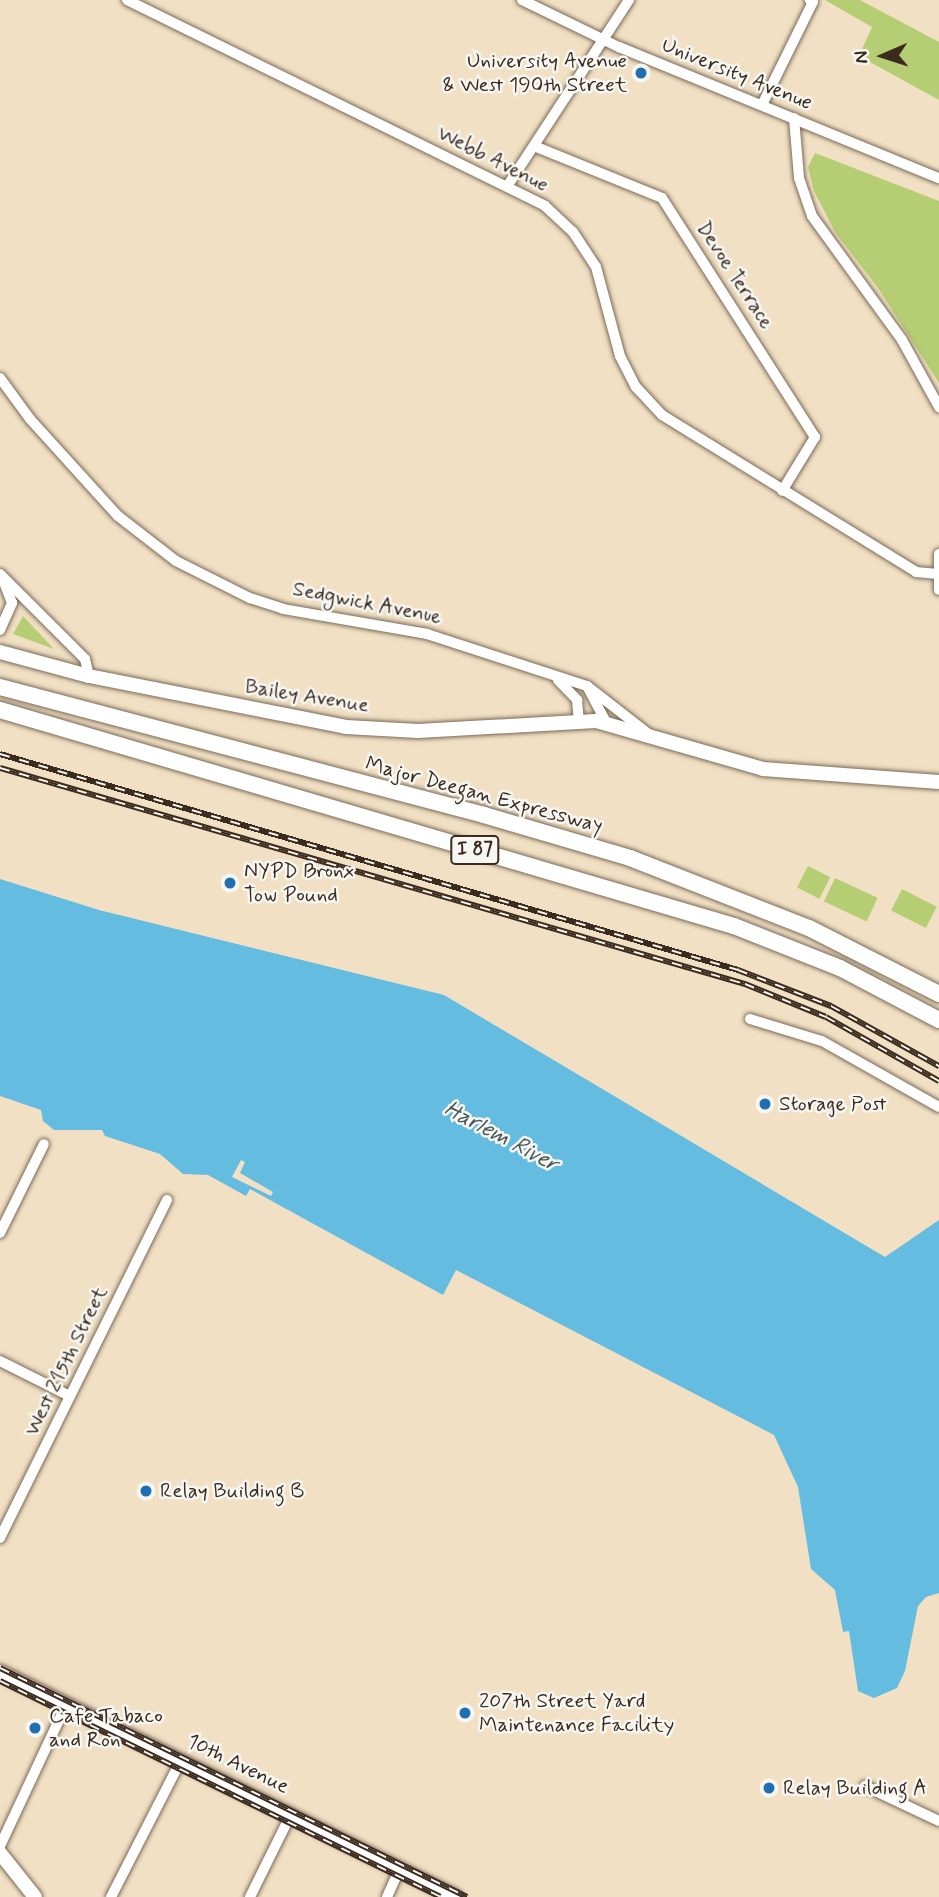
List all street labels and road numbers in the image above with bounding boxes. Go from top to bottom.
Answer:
street label: University Avenue [657,32,817,116]
street label: Webb Avenue [432,120,554,198]
street label: Devoe Terrace [691,216,779,334]
street label: Sedgwick Avenue [289,576,445,630]
street label: Bailey Avenue [243,674,371,718]
street label: Major Deegan Expressway [360,751,608,839]
road number: I 87 [449,834,501,866]
street label: West 215th Street [19,1282,113,1440]
street label: 10th Avenue [183,1728,293,1800]

